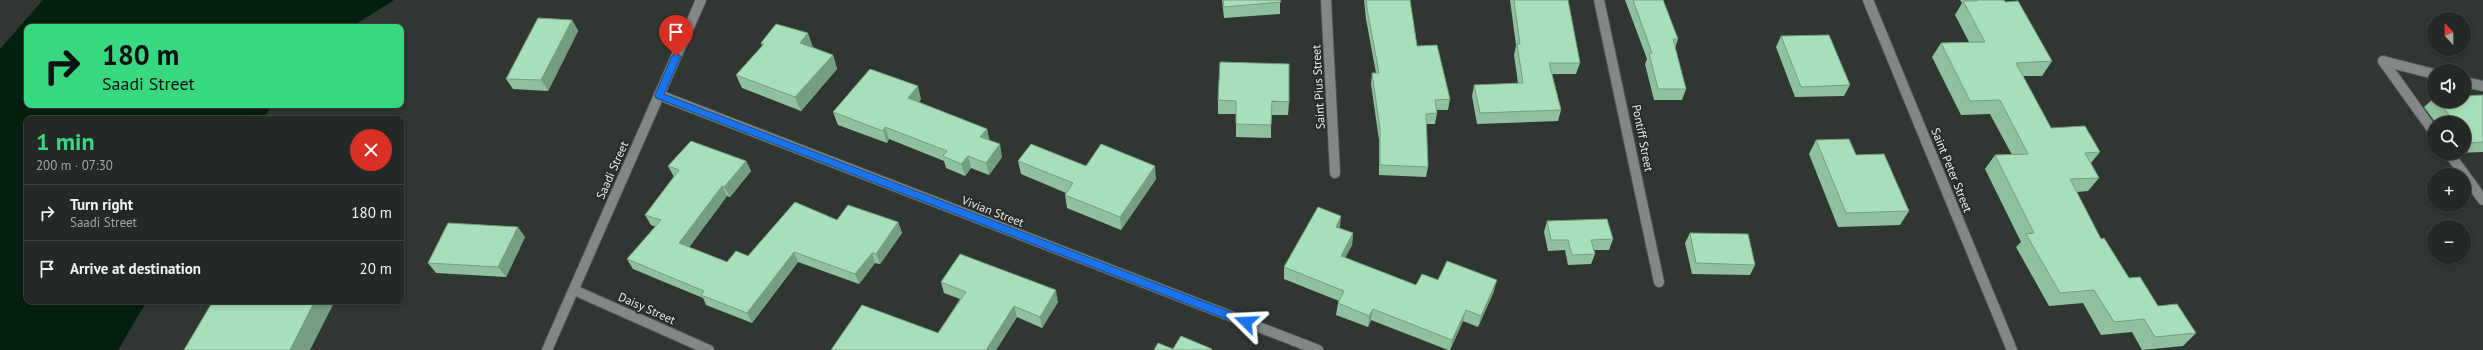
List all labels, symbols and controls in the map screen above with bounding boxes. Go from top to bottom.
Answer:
north arrow [2427,12,2471,56]
map controls [2427,12,2471,264]
pin [659,15,693,56]
icon: arrive [665,21,687,43]
text: 180 m [102,36,179,73]
icon: right [36,40,88,92]
street label: Saint Pius Street [1308,44,1328,130]
button: sound [2427,64,2471,108]
text: Saadi Street [102,72,195,95]
street label: Pontiff Street [1629,103,1657,173]
button: search [2427,116,2471,160]
text: 1 min [36,126,95,157]
street label: Saint Peter Street [1928,126,1976,214]
button: close [350,129,392,171]
street label: Saadi Street [593,139,631,201]
text: 200 m · 07:30 [36,157,113,174]
button: + [2427,168,2471,212]
street label: Vivian Street [959,192,1026,230]
text: Turn right [70,195,133,214]
icon: right [36,202,58,224]
text: 180 m [351,203,392,222]
text: Saadi Street [70,214,137,231]
button: − [2427,220,2471,264]
icon: arrive [36,258,58,280]
text: Arrive at destination [70,259,201,278]
text: 20 m [359,259,392,278]
street label: Daisy Street [616,289,678,327]
position arrow [1225,301,1267,343]

